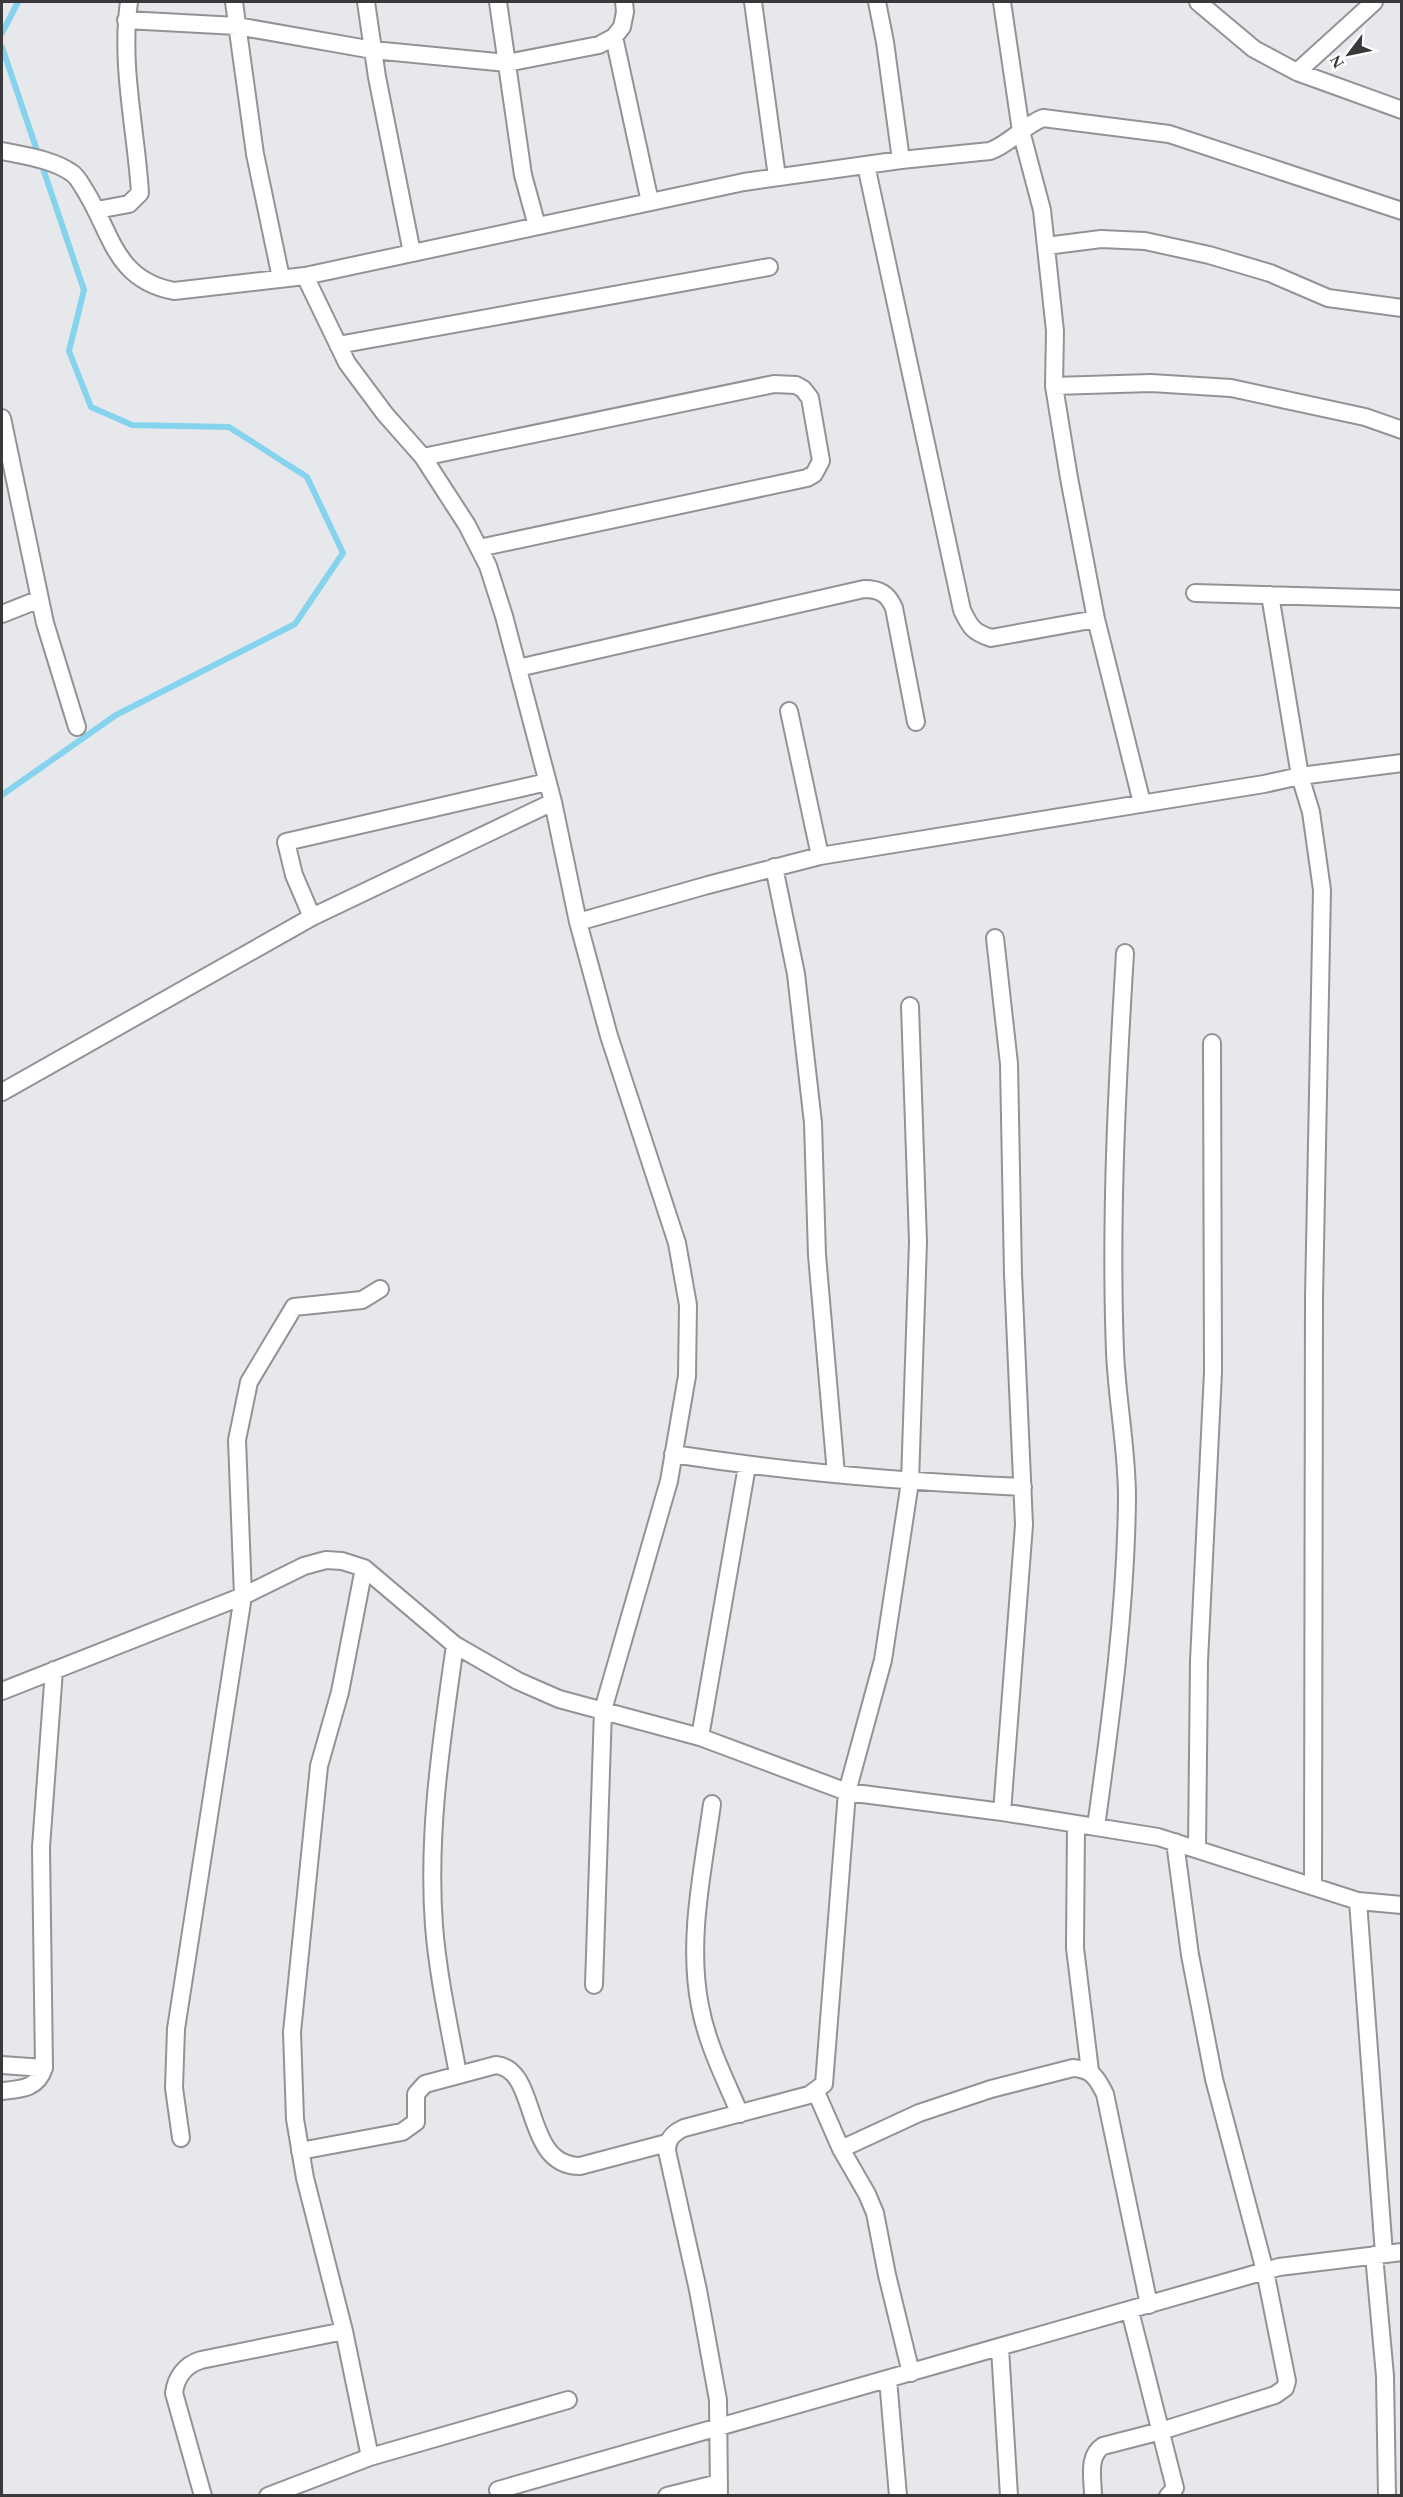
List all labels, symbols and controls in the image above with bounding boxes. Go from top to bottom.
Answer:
north arrow [1319,24,1379,84]
text: N [1326,52,1347,71]

